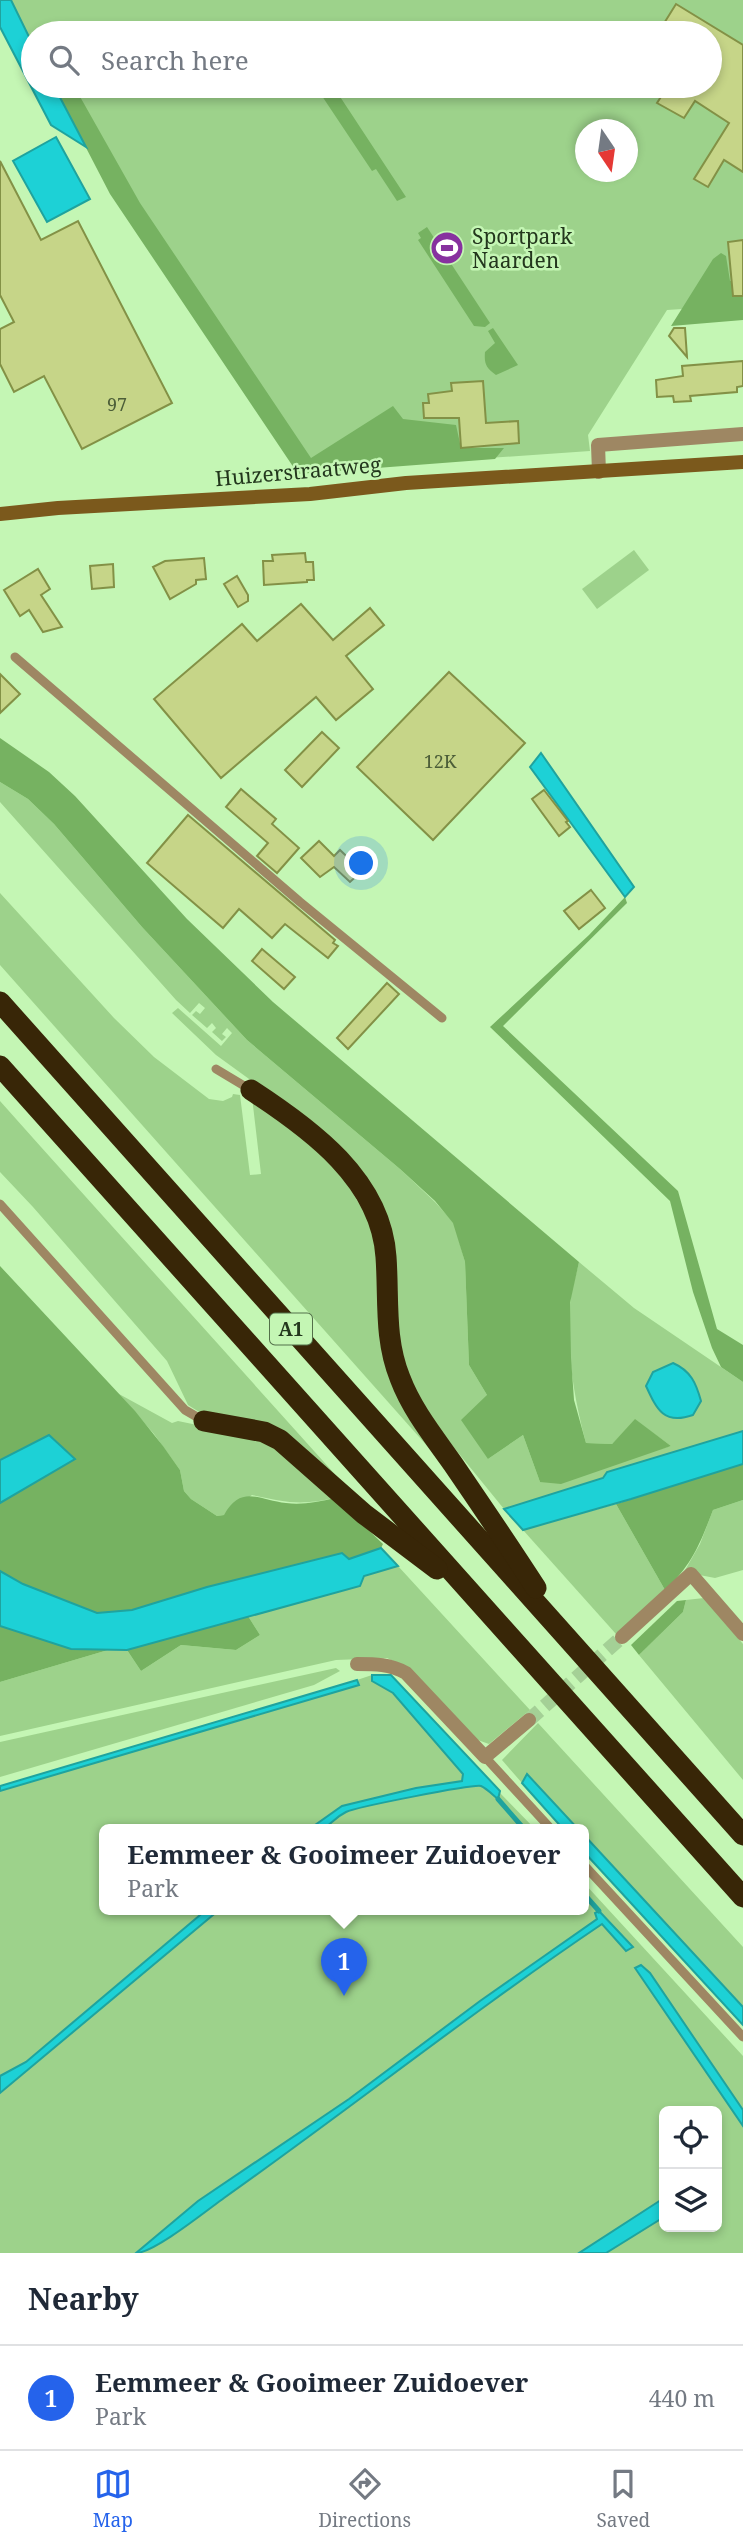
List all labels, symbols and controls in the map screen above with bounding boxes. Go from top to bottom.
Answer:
search box [21,21,722,98]
icon: search [45,41,83,79]
text: Search here [101,42,249,78]
north arrow [575,119,638,182]
place label: Sportpark Naarden [472,222,573,274]
sports icon: Sportpark Naarden [428,229,466,267]
house number: 97 [107,392,127,416]
street label: Huizerstraatweg [214,450,383,492]
house number: 12K [424,749,457,773]
your location [344,846,378,880]
road number: A1 [270,1314,312,1344]
popup [99,1824,589,1915]
text: Eemmeer & Gooimeer Zuidoever [127,1836,561,1872]
text: Park [127,1872,178,1904]
pin: 1 [321,1938,367,1996]
map controls [659,2106,722,2232]
button: locate [659,2106,722,2169]
button: layers [659,2169,722,2232]
text: Nearby [28,2278,139,2319]
text: Eemmeer & Gooimeer Zuidoever [95,2364,528,2400]
text: 1 [45,2382,58,2414]
text: 440 m [649,2382,715,2414]
text: Park [95,2400,146,2432]
tab: Map [93,2465,133,2533]
tab: Directions [318,2465,411,2533]
tab: Saved [596,2465,650,2533]

